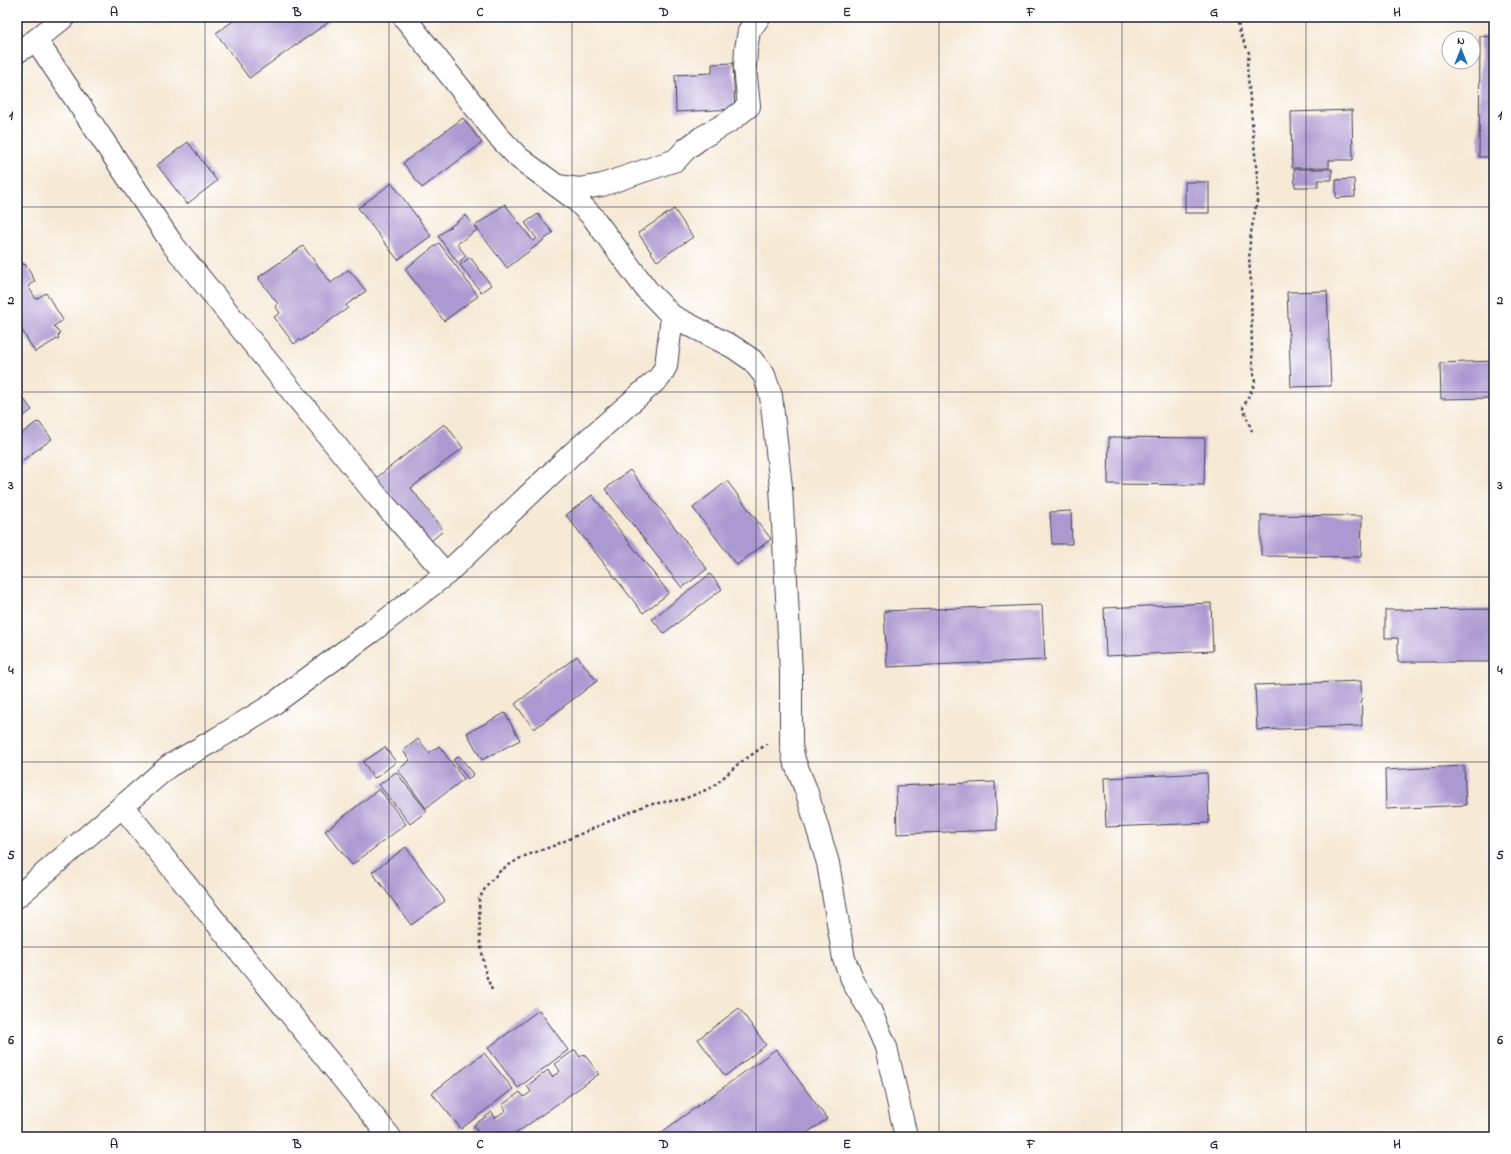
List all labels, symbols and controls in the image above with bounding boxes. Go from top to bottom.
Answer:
text: A [110,3,118,22]
text: B [292,3,302,22]
text: C [476,3,484,22]
text: D [658,3,669,22]
text: E [843,3,851,22]
text: F [1026,3,1036,22]
text: G [1210,3,1218,22]
text: H [1393,3,1401,22]
north arrow [1441,30,1481,70]
text: N [1457,33,1465,49]
text: 1 [9,106,14,125]
text: 1 [1498,106,1503,125]
text: 2 [7,291,15,310]
text: 2 [1496,291,1504,310]
text: 3 [7,476,14,495]
text: 3 [1496,476,1503,495]
text: 4 [7,661,14,680]
text: 4 [1496,661,1503,680]
text: 5 [7,846,15,865]
text: 5 [1496,846,1504,865]
text: 6 [7,1031,14,1050]
text: 6 [1496,1031,1503,1050]
text: A [110,1135,118,1154]
text: B [292,1135,302,1154]
text: C [476,1135,484,1154]
text: D [658,1135,669,1154]
text: E [843,1135,851,1154]
text: F [1026,1135,1036,1154]
text: G [1210,1135,1218,1154]
text: H [1393,1135,1401,1154]

